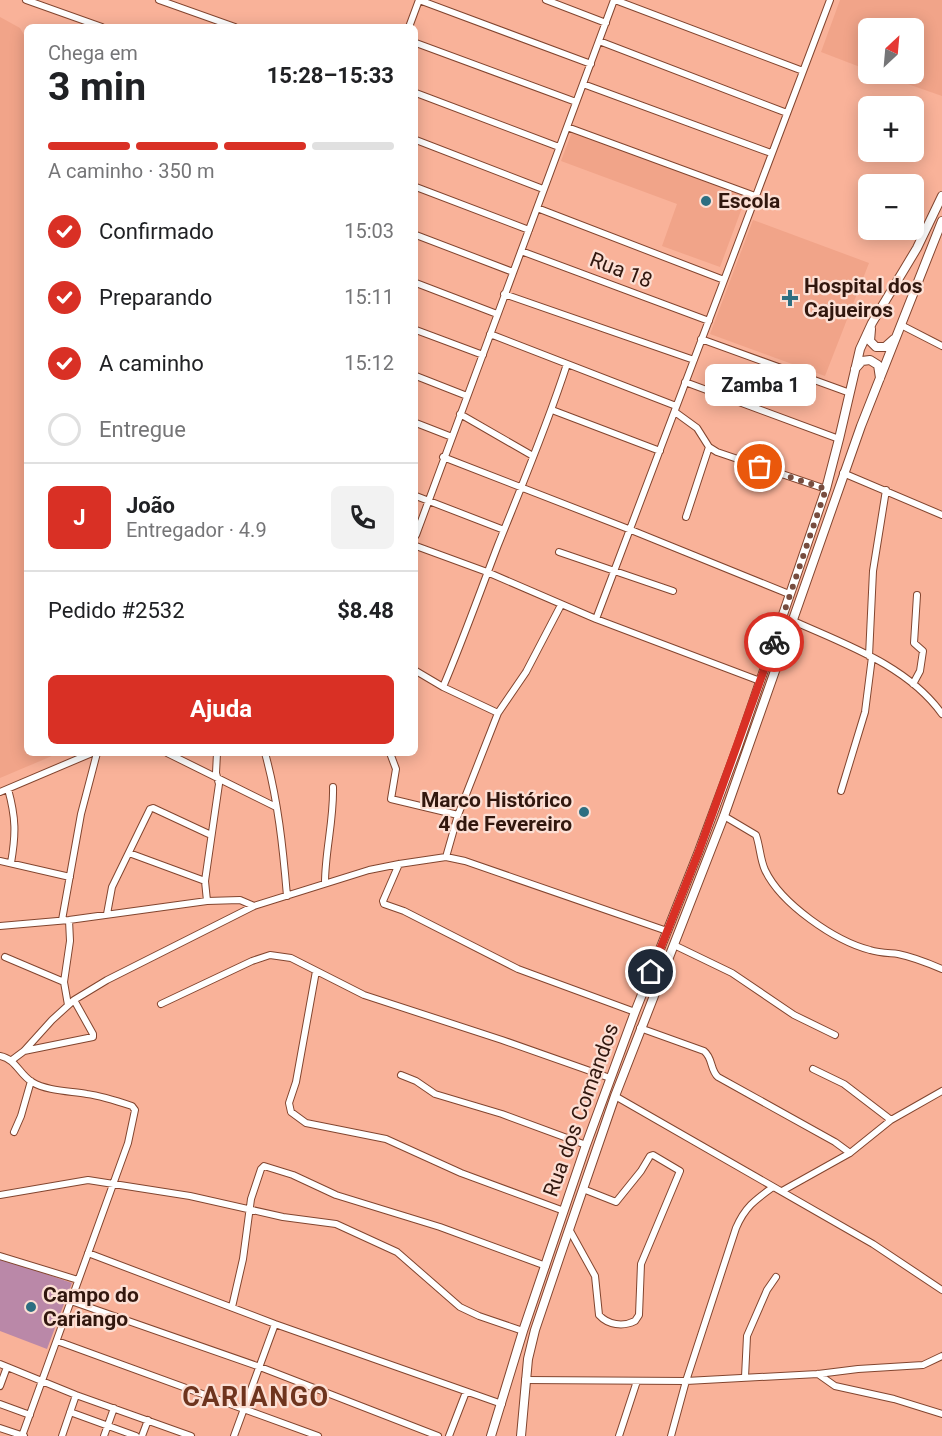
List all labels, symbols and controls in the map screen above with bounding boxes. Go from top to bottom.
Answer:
north arrow [858,18,924,84]
map controls [858,18,924,240]
text: Chega em [48,41,138,65]
text: 15:28–15:33 [267,63,394,88]
text: 3 min [48,64,146,110]
button: + [858,96,924,162]
text: A caminho · 350 m [48,159,215,183]
button: − [858,174,924,240]
place label: Escola [718,189,780,213]
marker: Escola [699,194,713,208]
icon: check [48,215,81,248]
text: Confirmado [99,219,214,244]
text: 15:03 [344,219,394,243]
street label: Rua 18 [586,247,656,293]
place label: Hospital dos Cajueiros [804,274,923,322]
icon: check [48,281,81,314]
text: Preparando [99,285,212,310]
text: 15:11 [344,285,394,309]
marker: Hospital dos Cajueiros [781,289,799,307]
icon: check [48,347,81,380]
text: A caminho [99,351,204,376]
text: 15:12 [344,351,394,375]
callout: Zamba 1 [704,365,816,407]
text: Zamba 1 [721,373,800,397]
text: Entregue [99,417,186,442]
pin [734,441,785,492]
icon: bag [743,450,776,483]
button: phone [331,486,394,549]
text: João [126,493,175,518]
text: J [73,505,86,530]
text: Entregador · 4.9 [126,518,267,542]
text: Pedido #2532 [48,598,185,623]
text: $8.48 [337,598,394,623]
courier [744,612,804,672]
icon: bike [758,626,791,659]
button: Ajuda [48,675,394,744]
place label: Marco Histórico 4 de Fevereiro [421,788,572,836]
marker: Marco Histórico 4 de Fevereiro [577,805,591,819]
pin [625,946,676,997]
icon: home [634,955,667,988]
street label: Rua dos Comandos [538,1020,624,1200]
place label: Campo do Cariango [43,1283,139,1331]
marker: Campo do Cariango [24,1300,38,1314]
district label: CARIANGO [182,1381,330,1413]

